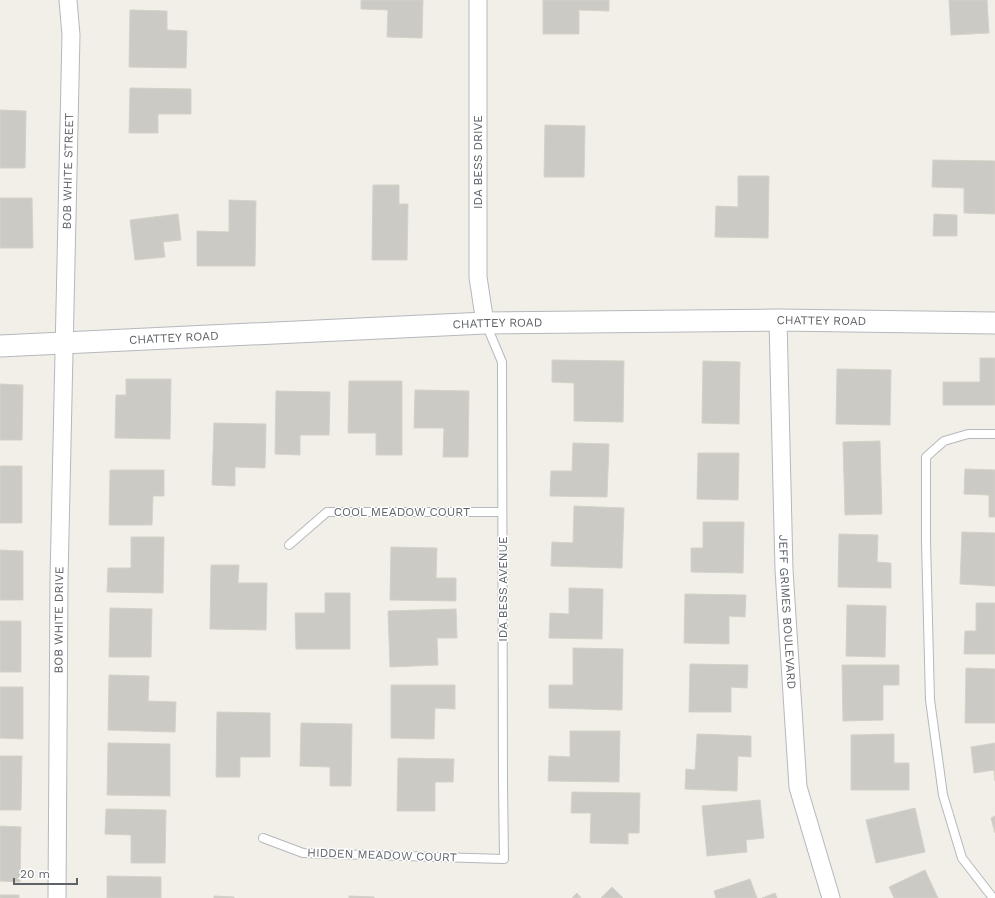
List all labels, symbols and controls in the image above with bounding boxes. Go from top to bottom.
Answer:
street label: BOB WHITE STREET [60,113,76,230]
street label: IDA BESS DRIVE [471,115,485,209]
street label: CHATTEY ROAD [776,313,866,328]
street label: CHATTEY ROAD [452,315,542,332]
street label: CHATTEY ROAD [129,329,219,347]
street label: COOL MEADOW COURT [334,505,470,519]
street label: JEFF GRIMES BOULEVARD [776,534,799,689]
street label: IDA BESS AVENUE [496,536,510,642]
street label: BOB WHITE DRIVE [51,566,66,674]
street label: HIDDEN MEADOW COURT [307,845,457,865]
scale bar [14,860,77,886]
text: 20 m [20,867,50,881]

